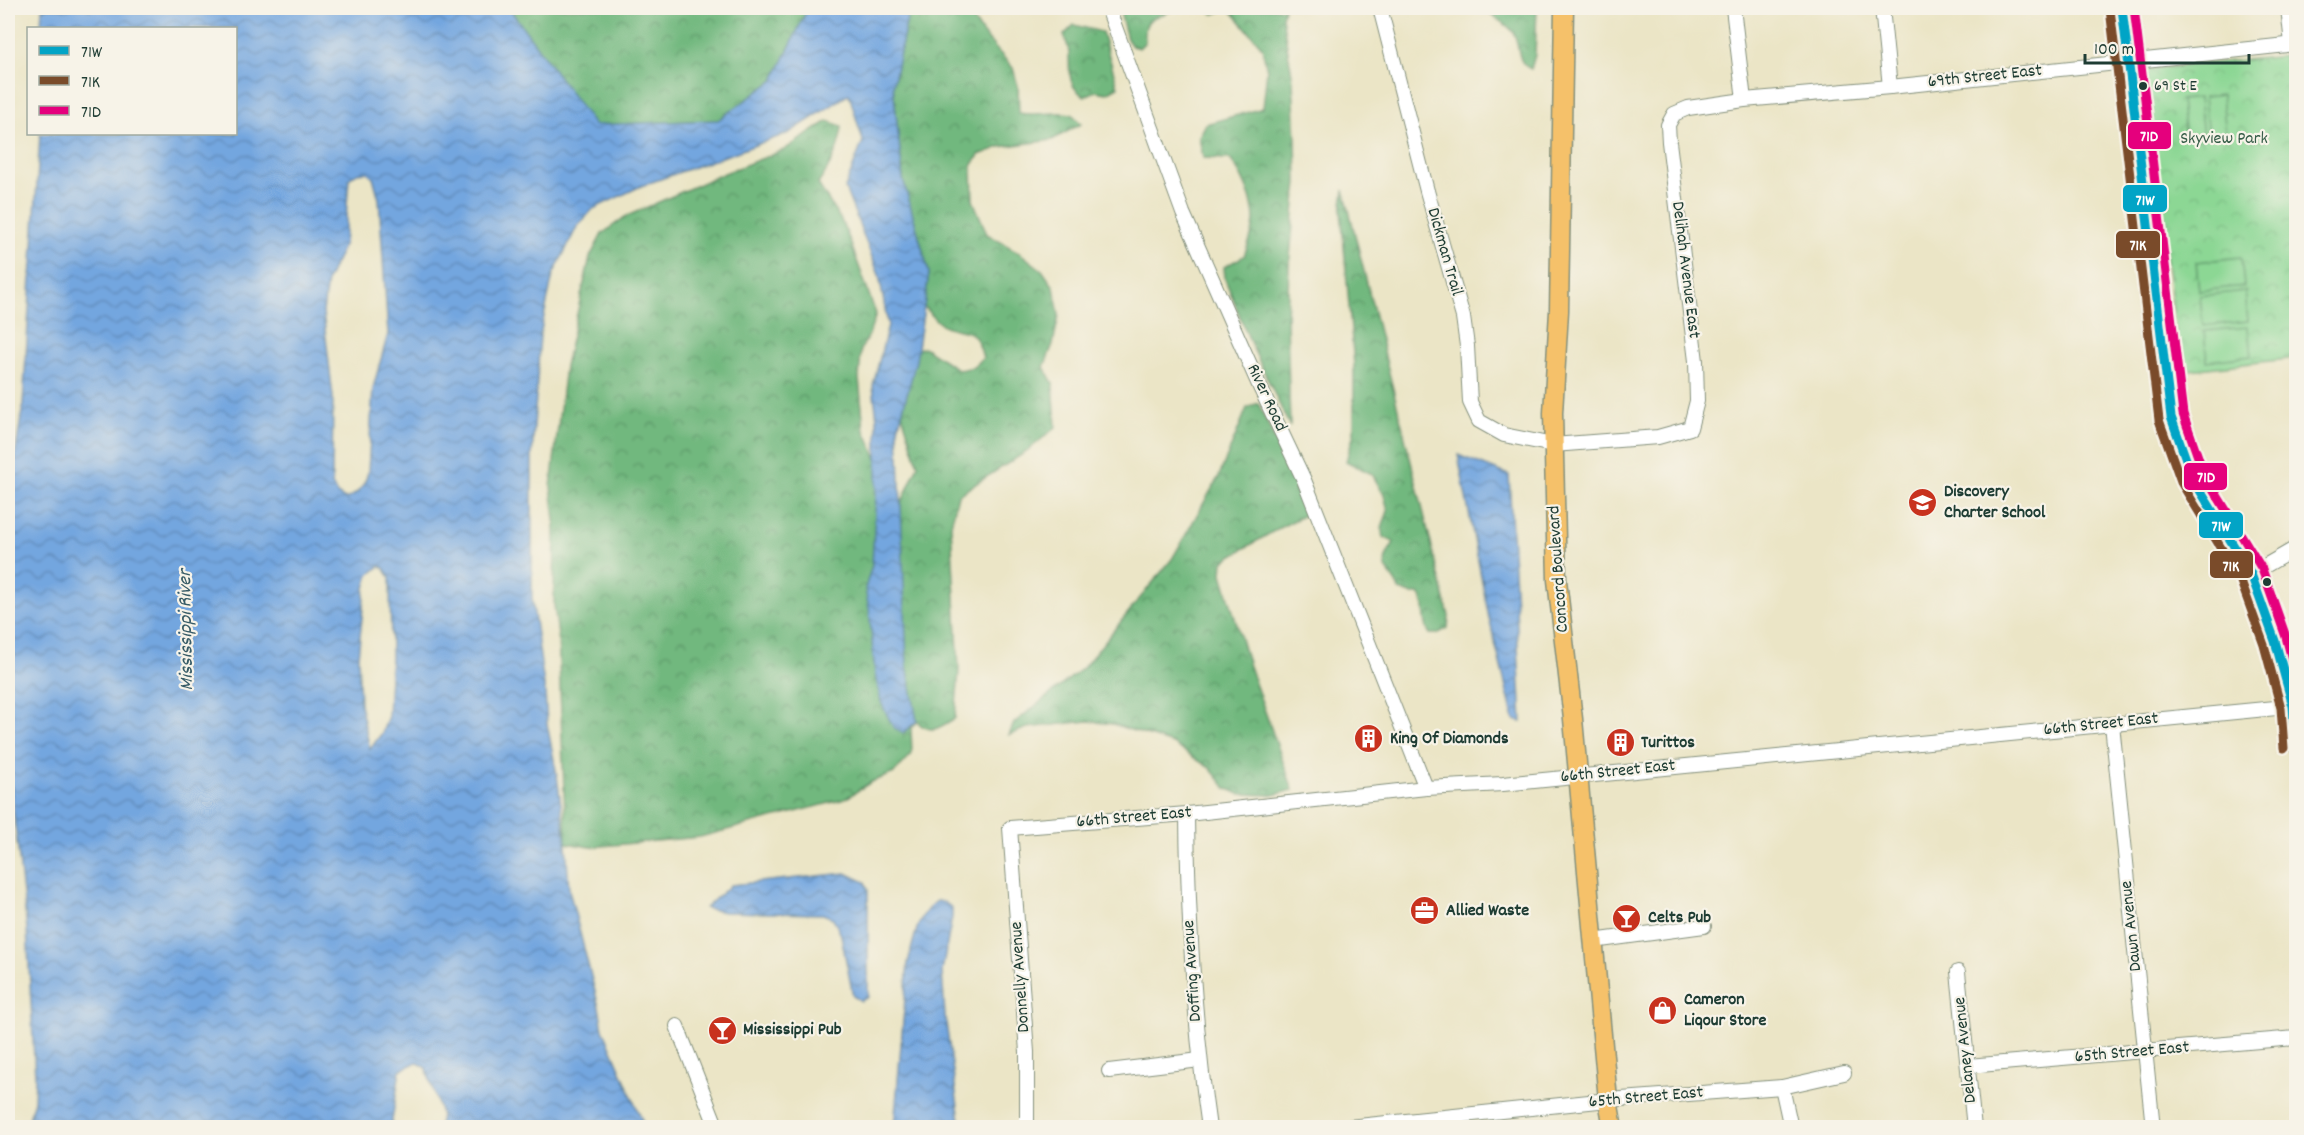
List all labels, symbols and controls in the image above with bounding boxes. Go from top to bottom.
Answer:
legend [27,27,237,135]
scale bar [2085,27,2248,65]
text: 100 m [2094,38,2134,63]
text: 71W [81,41,103,66]
street label: 69th Street East [1927,59,2044,95]
text: 71K [81,71,100,96]
place label: 69 St E [2154,75,2197,98]
marker: 69 St E [2137,80,2149,92]
text: 71D [81,101,101,126]
line badge: 71D [2127,121,2172,150]
text: 71D [2140,126,2159,149]
park label: Skyview Park [2180,127,2268,152]
line badge: 71W [2122,184,2168,213]
text: 71W [2136,190,2155,213]
street label: Delihah Avenue East [1664,200,1706,340]
street label: Dickman Trail [1420,205,1469,300]
line badge: 71K [2115,230,2161,259]
text: 71K [2129,235,2147,258]
street label: River Road [1239,360,1293,436]
line badge: 71D [2183,462,2228,491]
text: 71D [2197,467,2216,490]
place label: Discovery Charter School [1944,480,2046,526]
school or university icon: Discovery Charter School [1907,486,1939,518]
street label: Concord Boulevard [1542,505,1576,633]
line badge: 71W [2198,511,2244,539]
text: 71W [2212,516,2231,539]
line badge: 71K [2209,550,2254,579]
text: 71K [2222,556,2240,579]
water label: Mississippi River [172,567,202,691]
unlabelled marker [2261,576,2273,588]
street label: 66th Street East [2042,707,2160,743]
building icon: King Of Diamonds [1353,723,1385,755]
place label: King Of Diamonds [1390,727,1509,752]
building icon: Turittos [1604,727,1636,759]
place label: Turittos [1641,731,1695,756]
street label: 66th Street East [1559,754,1677,790]
street label: 66th Street East [1075,800,1193,835]
street label: Dawn Avenue [2115,879,2149,973]
office icon: Allied Waste [1409,895,1441,927]
place label: Allied Waste [1446,899,1529,924]
bar icon: Celts Pub [1611,902,1643,934]
place label: Celts Pub [1648,906,1711,931]
street label: Doffing Avenue [1177,919,1209,1023]
street label: Donnelly Avenue [1005,921,1037,1033]
place label: Cameron Liqour Store [1684,988,1767,1034]
shop icon: Cameron Liqour Store [1647,994,1679,1026]
street label: Delaney Avenue [1948,995,1984,1104]
bar icon: Mississippi Pub [706,1014,738,1046]
place label: Mississippi Pub [743,1018,842,1043]
street label: 65th Street East [2074,1036,2191,1070]
street label: 65th Street East [1588,1081,1705,1115]

